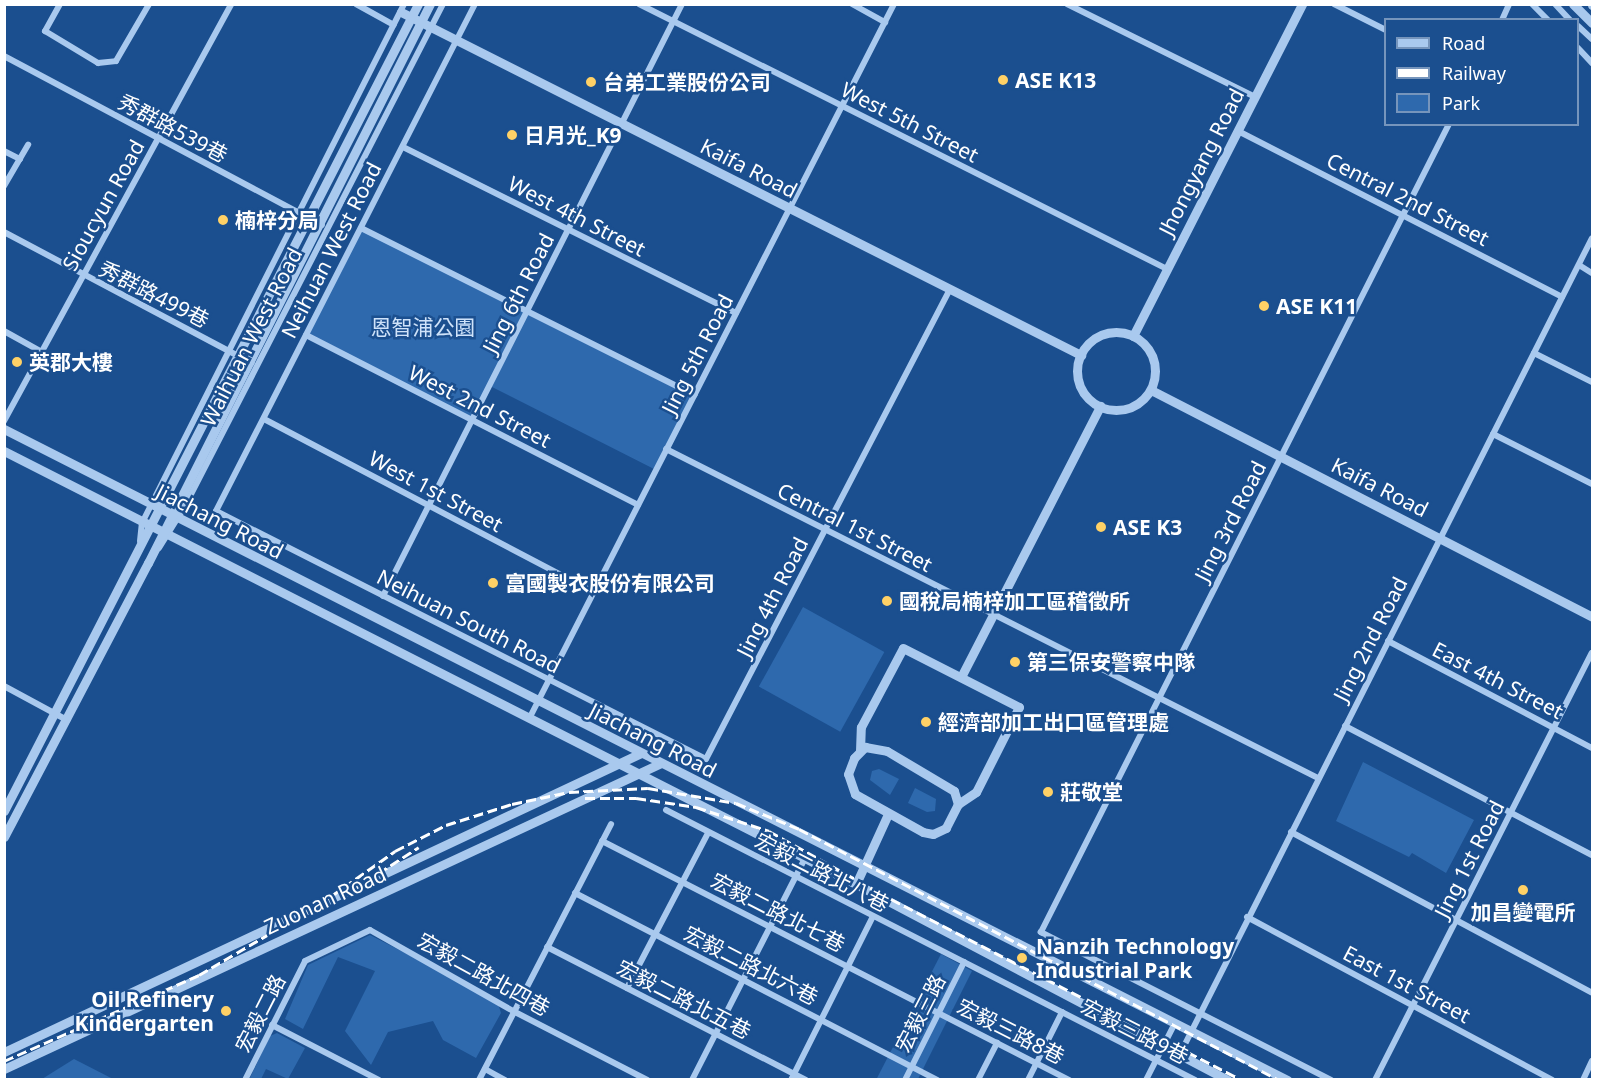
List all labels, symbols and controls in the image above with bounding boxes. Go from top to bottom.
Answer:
legend [1384,18,1579,126]
text: Road [1442,31,1485,55]
text: Railway [1442,61,1506,85]
place label: ASE K13 [1015,67,1096,93]
place label: 台弟工業股份公司 [603,69,771,95]
marker: ASE K13 [996,73,1010,87]
marker: 台弟工業股份公司 [584,75,598,89]
street label: West 5th Street [837,77,983,167]
street label: Jhongyang Road [1153,84,1249,240]
street label: 秀群路539巷 [114,89,232,167]
text: Park [1442,91,1480,115]
place label: 日月光_K9 [524,122,622,148]
marker: 日月光_K9 [505,128,519,142]
street label: Kaifa Road [696,133,802,203]
street label: Sioucyun Road [57,135,149,275]
street label: Central 2nd Street [1323,147,1493,251]
street label: Neihuan West Road [276,158,386,342]
street label: West 4th Street [504,171,650,261]
place label: 楠梓分局 [235,207,319,233]
marker: 楠梓分局 [216,213,230,227]
street label: Jing 6th Road [477,229,559,357]
street label: Waihuan West Road [195,244,307,430]
street label: 秀群路499巷 [95,256,213,332]
street label: Jing 5th Road [656,290,738,418]
place label: ASE K11 [1276,293,1357,319]
marker: ASE K11 [1257,299,1271,313]
park label: 恩智浦公園 [371,314,475,340]
place label: 英郡大樓 [29,349,113,375]
marker: 英郡大樓 [10,355,24,369]
street label: West 2nd Street [405,359,555,453]
street label: West 1st Street [365,445,507,537]
street label: Kaifa Road [1327,452,1433,522]
street label: Jing 3rd Road [1189,457,1271,585]
street label: Central 1st Street [773,477,937,577]
street label: Jiachang Road [152,478,288,564]
place label: ASE K3 [1113,514,1182,540]
marker: ASE K3 [1094,520,1108,534]
street label: Jing 4th Road [731,533,813,661]
street label: Neihuan South Road [373,564,565,678]
place label: 富國製衣股份有限公司 [505,570,715,596]
street label: Jing 2nd Road [1328,573,1412,705]
marker: 富國製衣股份有限公司 [486,576,500,590]
place label: 國稅局楠梓加工區稽徵所 [899,588,1130,614]
marker: 國稅局楠梓加工區稽徵所 [880,594,894,608]
street label: East 4th Street [1428,636,1568,724]
place label: 第三保安警察中隊 [1027,649,1195,675]
marker: 第三保安警察中隊 [1008,655,1022,669]
street label: Jiachang Road [585,697,721,783]
place label: 經濟部加工出口區管理處 [938,709,1169,735]
marker: 經濟部加工出口區管理處 [919,715,933,729]
place label: 莊敬堂 [1060,779,1123,805]
marker: 莊敬堂 [1041,785,1055,799]
street label: Jing 1st Road [1429,796,1509,922]
street label: 宏毅二路北八巷 [751,827,893,917]
street label: Zuonan Road [260,861,390,939]
street label: 宏毅二路北七巷 [707,867,849,957]
marker: 加昌變電所 [1516,883,1530,897]
place label: 加昌變電所 [1471,899,1575,925]
street label: 宏毅二路北六巷 [680,920,822,1010]
street label: 宏毅二路北四巷 [414,927,554,1021]
place label: Nanzih Technology Industrial Park [1036,933,1234,983]
street label: East 1st Street [1339,940,1475,1028]
marker: Nanzih Technology Industrial Park [1013,949,1031,967]
street label: 宏毅二路北五巷 [613,954,755,1044]
street label: 宏毅二路 [230,970,290,1056]
street label: 宏毅三路 [890,970,950,1056]
place label: Oil Refinery Kindergarten [75,986,214,1036]
street label: 宏毅三路8巷 [953,993,1069,1069]
street label: 宏毅三路9巷 [1077,993,1193,1069]
marker: Oil Refinery Kindergarten [219,1004,233,1018]

